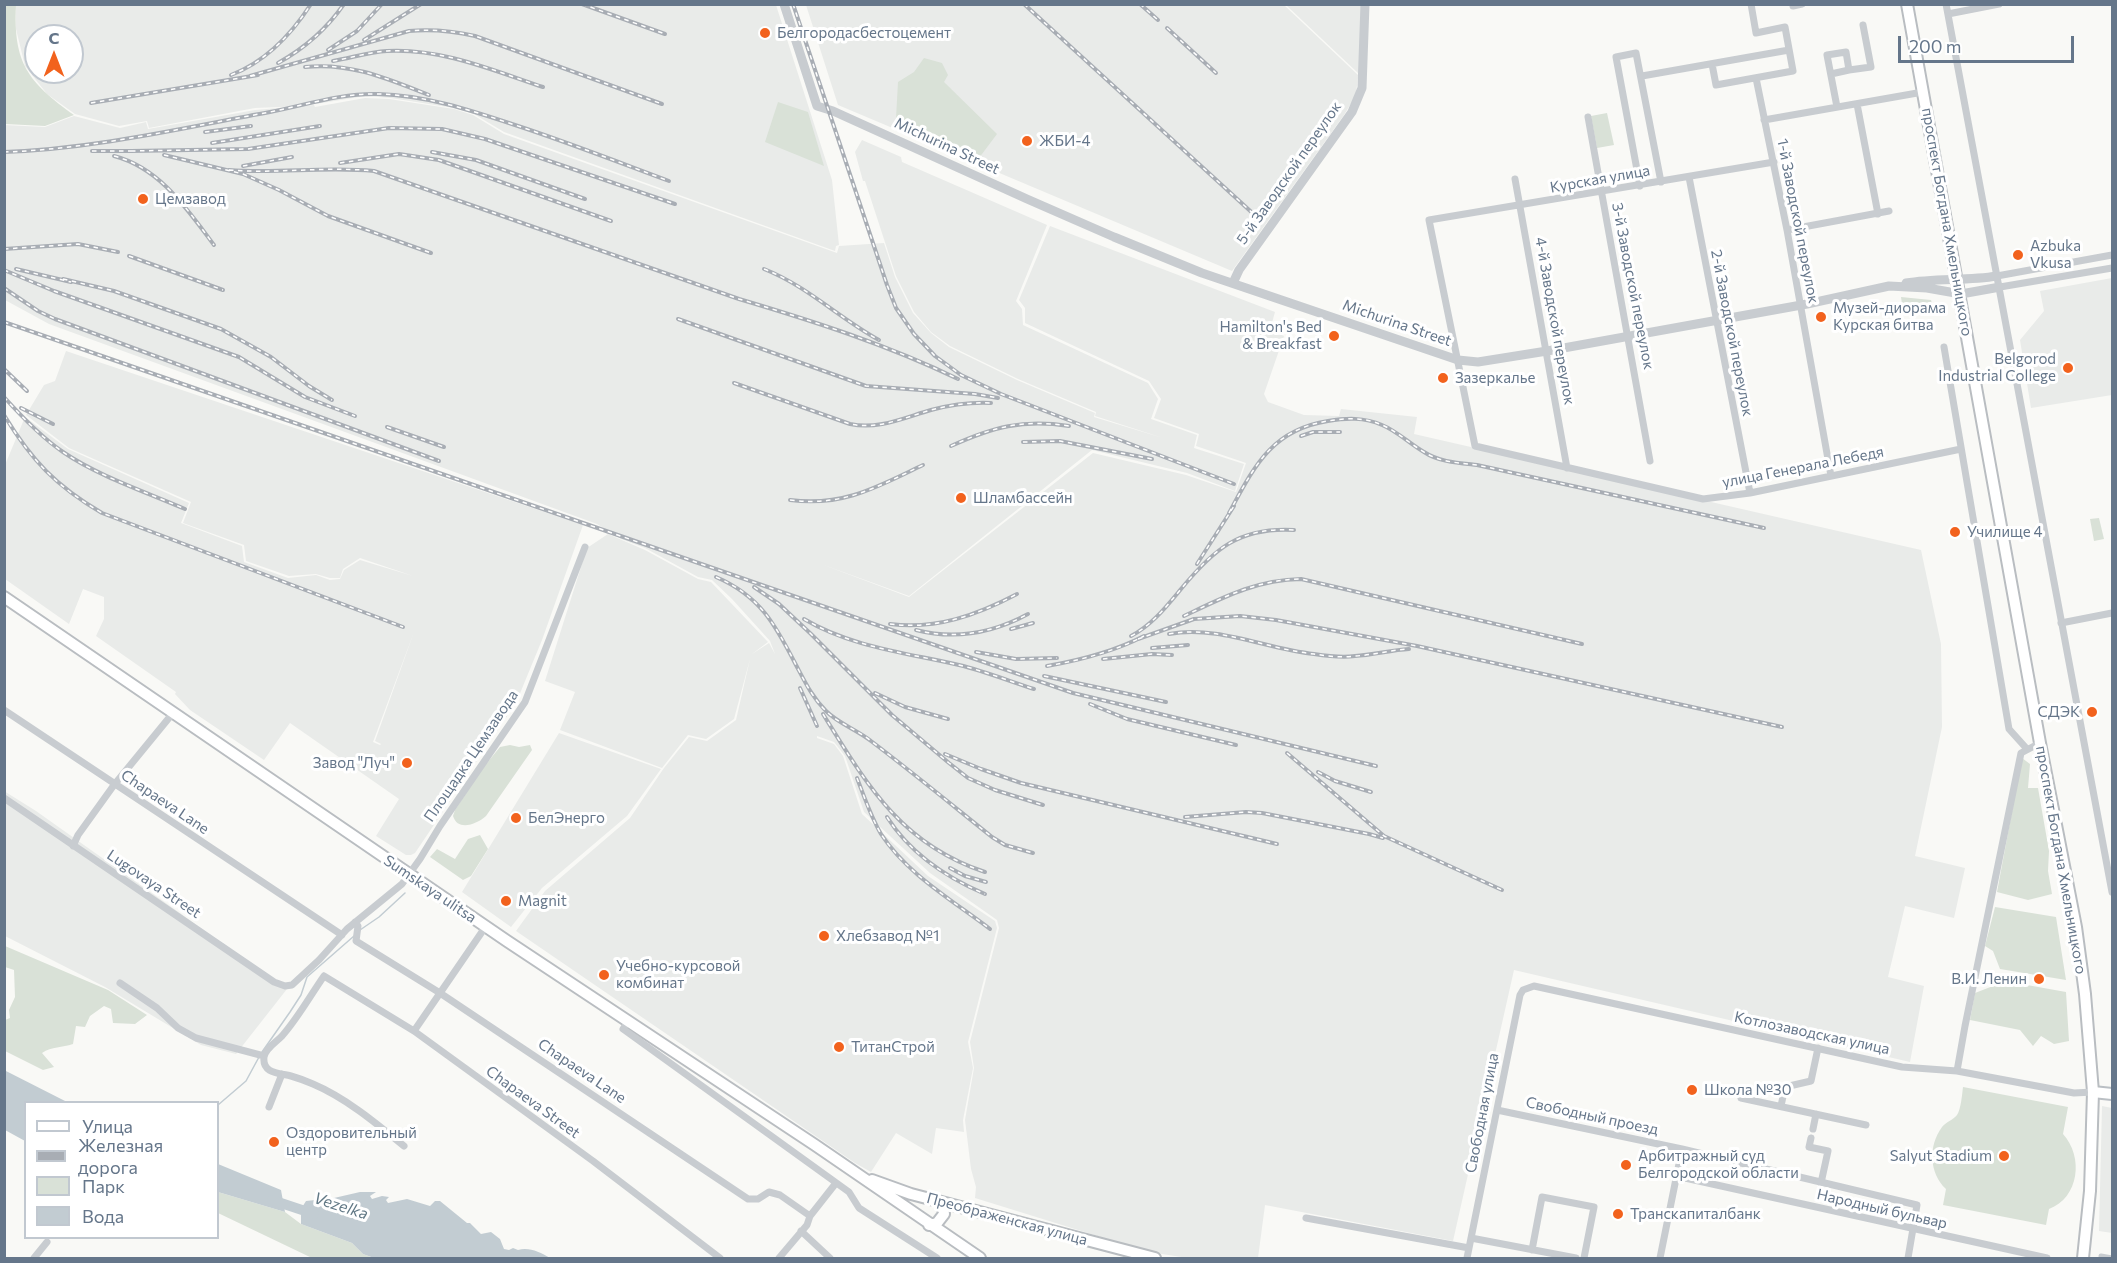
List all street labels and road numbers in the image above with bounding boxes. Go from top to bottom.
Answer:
street label: 5-й Заводской переулок [1233,98,1345,248]
street label: проспект Богдана Хмельницкого [1918,106,1976,338]
street label: Michurina Street [891,114,1003,178]
street label: 1-й Заводской переулок [1773,137,1823,305]
street label: Курская улица [1549,161,1651,197]
street label: 3-й Заводской переулок [1608,201,1658,371]
street label: 4-й Заводской переулок [1531,236,1579,406]
street label: 2-й Заводской переулок [1707,248,1757,418]
street label: Michurina Street [1340,296,1454,350]
street label: улица Генерала Лебедя [1721,442,1885,492]
street label: Площадка Цемзавода [420,687,522,825]
street label: проспект Богдана Хмельницкого [2032,744,2090,976]
street label: Chapaeva Lane [118,766,212,838]
street label: Lugovaya Street [104,846,204,922]
street label: Sumskaya ulitsa [380,851,480,927]
street label: Котлозаводская улица [1733,1008,1891,1058]
street label: Chapaeva Lane [535,1035,629,1107]
street label: Свободная улица [1462,1051,1502,1175]
street label: Chapaeva Street [482,1062,584,1142]
street label: Свободный проезд [1524,1093,1660,1139]
street label: Народный бульвар [1815,1185,1949,1233]
street label: Преображенская улица [925,1189,1089,1249]

